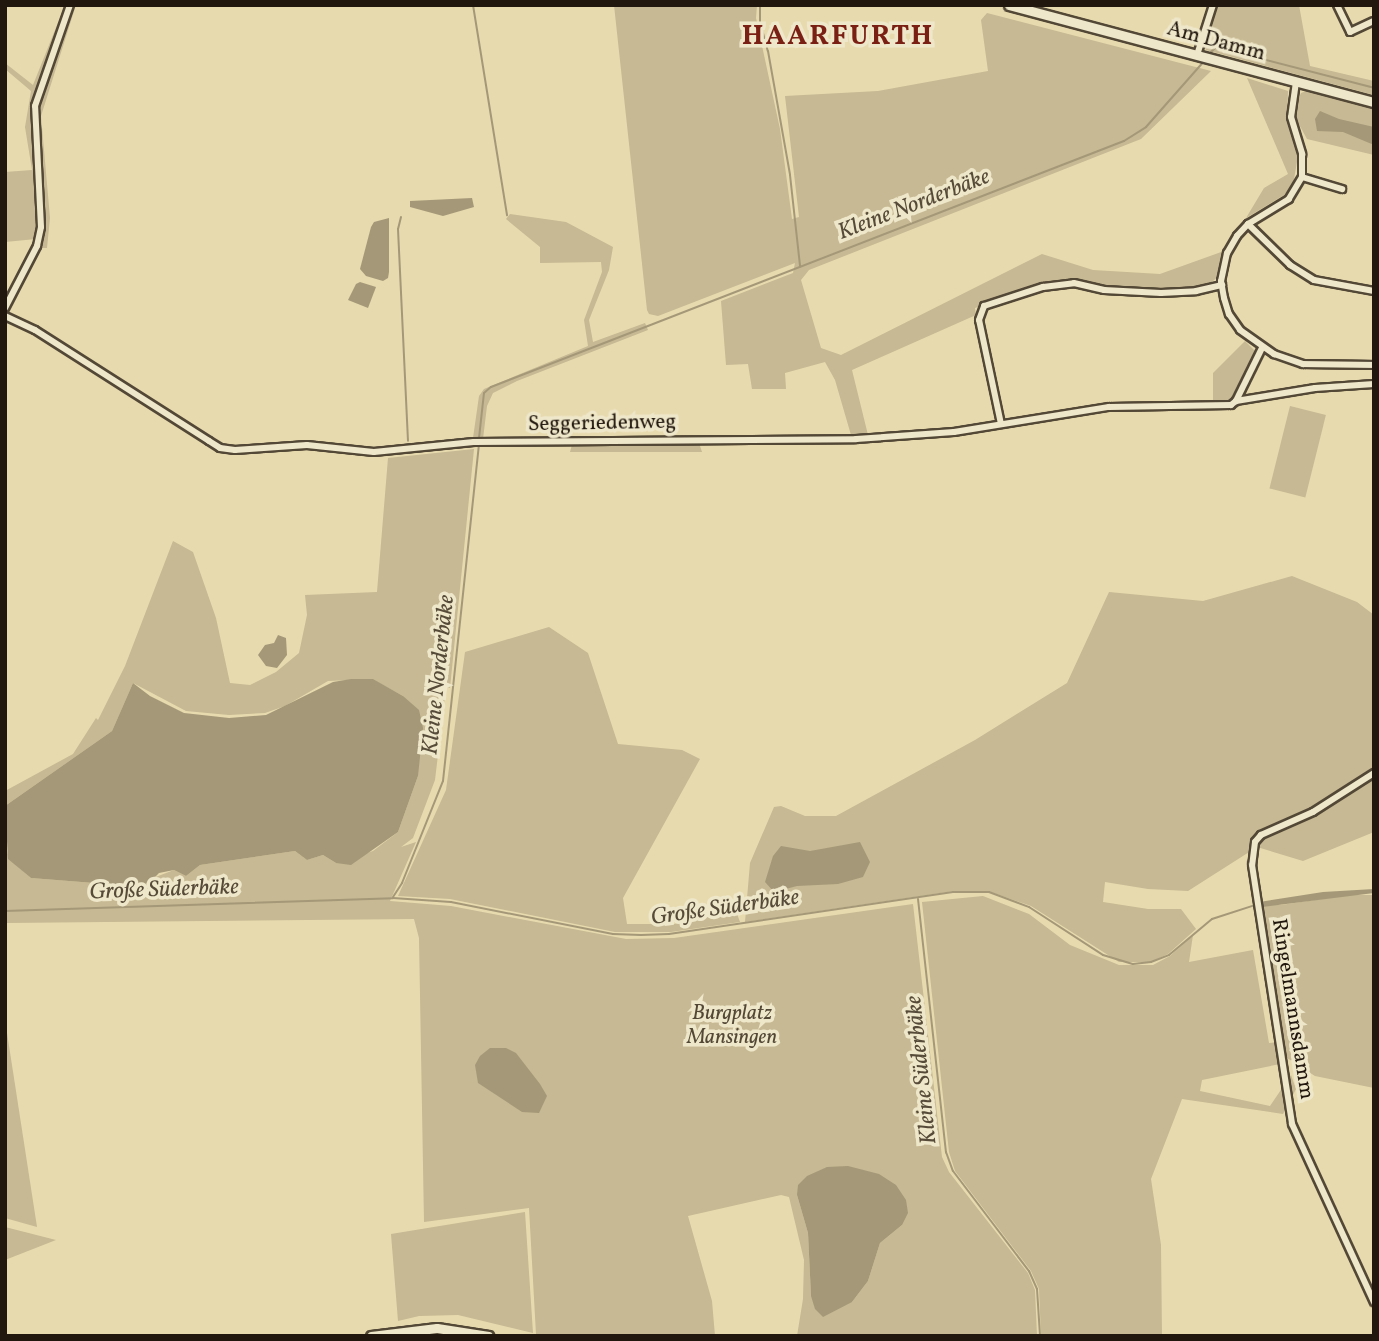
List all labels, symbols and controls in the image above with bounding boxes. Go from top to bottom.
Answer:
street label: Am Damm [1164,17,1268,67]
district label: HAARFURTH [743,20,933,54]
water label: Kleine Norderbäke [834,163,994,247]
street label: Seggeriedenweg [528,410,676,438]
water label: Kleine Norderbäke [417,594,461,756]
water label: Große Süderbäke [89,874,239,906]
water label: Große Süderbäke [649,884,801,932]
street label: Ringelmannsdamm [1265,917,1319,1101]
water label: Kleine Süderbäke [900,994,944,1146]
park label: Burgplatz Mansingen [687,1001,777,1051]

